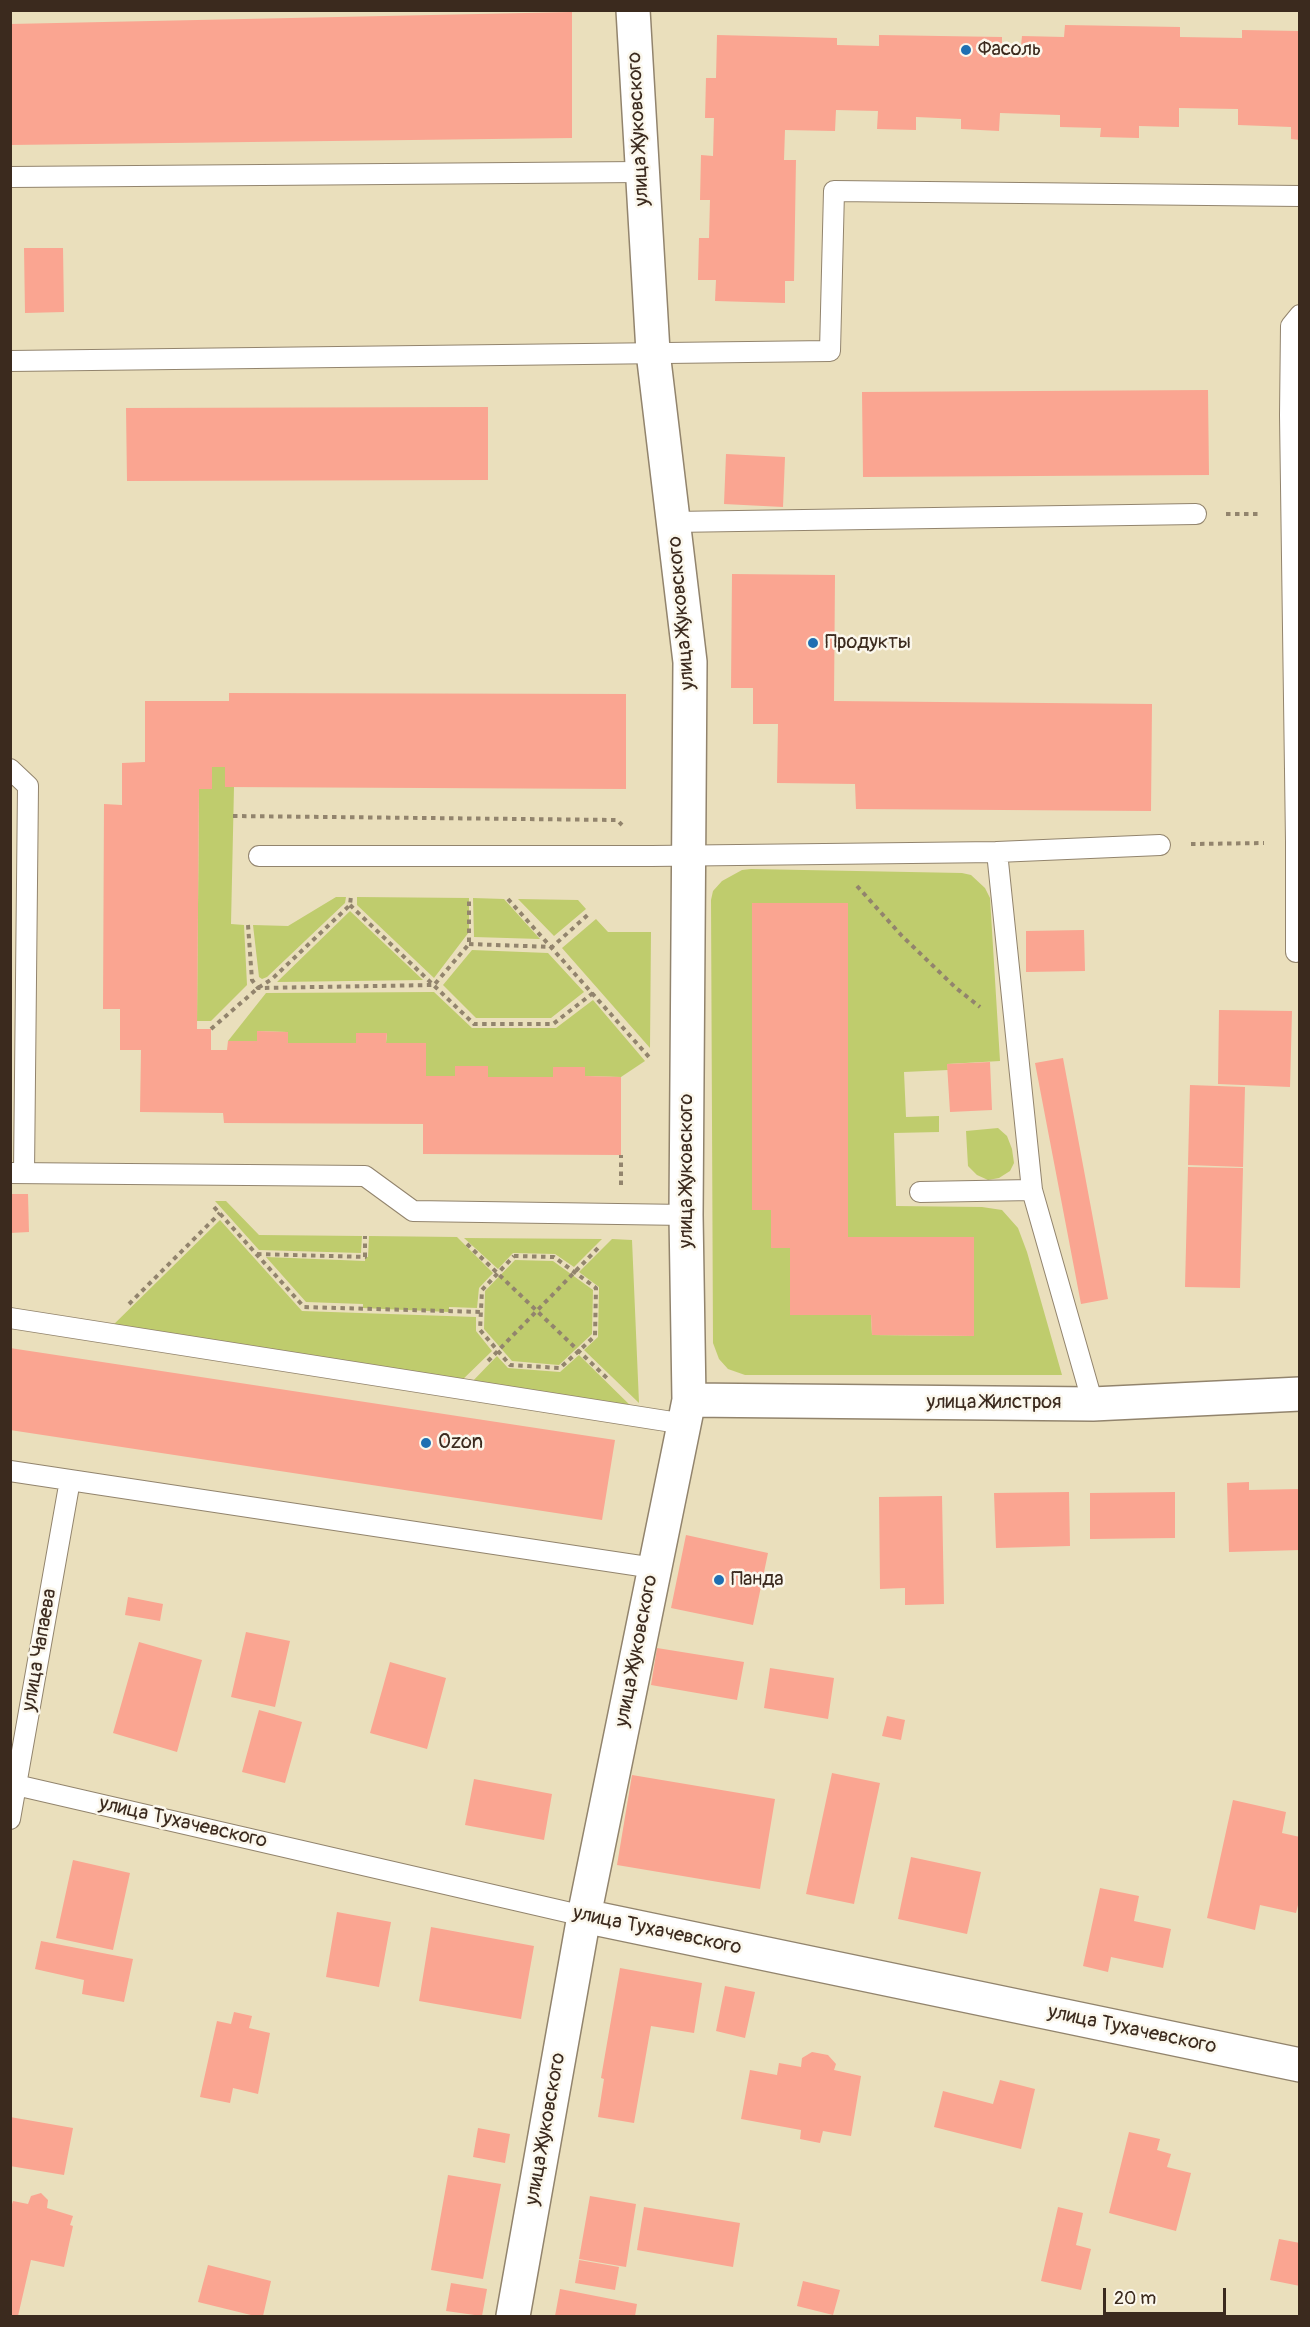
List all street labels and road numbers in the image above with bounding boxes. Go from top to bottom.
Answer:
street label: улица Жуковского [623,51,655,207]
street label: улица Жуковского [663,535,701,691]
street label: улица Жуковского [675,1094,699,1248]
street label: улица Жилстроя [927,1391,1061,1415]
street label: улица Жуковского [610,1573,664,1729]
street label: улица Чапаева [17,1587,63,1713]
street label: улица Тухачевского [97,1792,269,1854]
street label: улица Тухачевского [571,1901,743,1961]
street label: улица Тухачевского [1046,2000,1218,2060]
street label: улица Жуковского [521,2051,571,2207]

